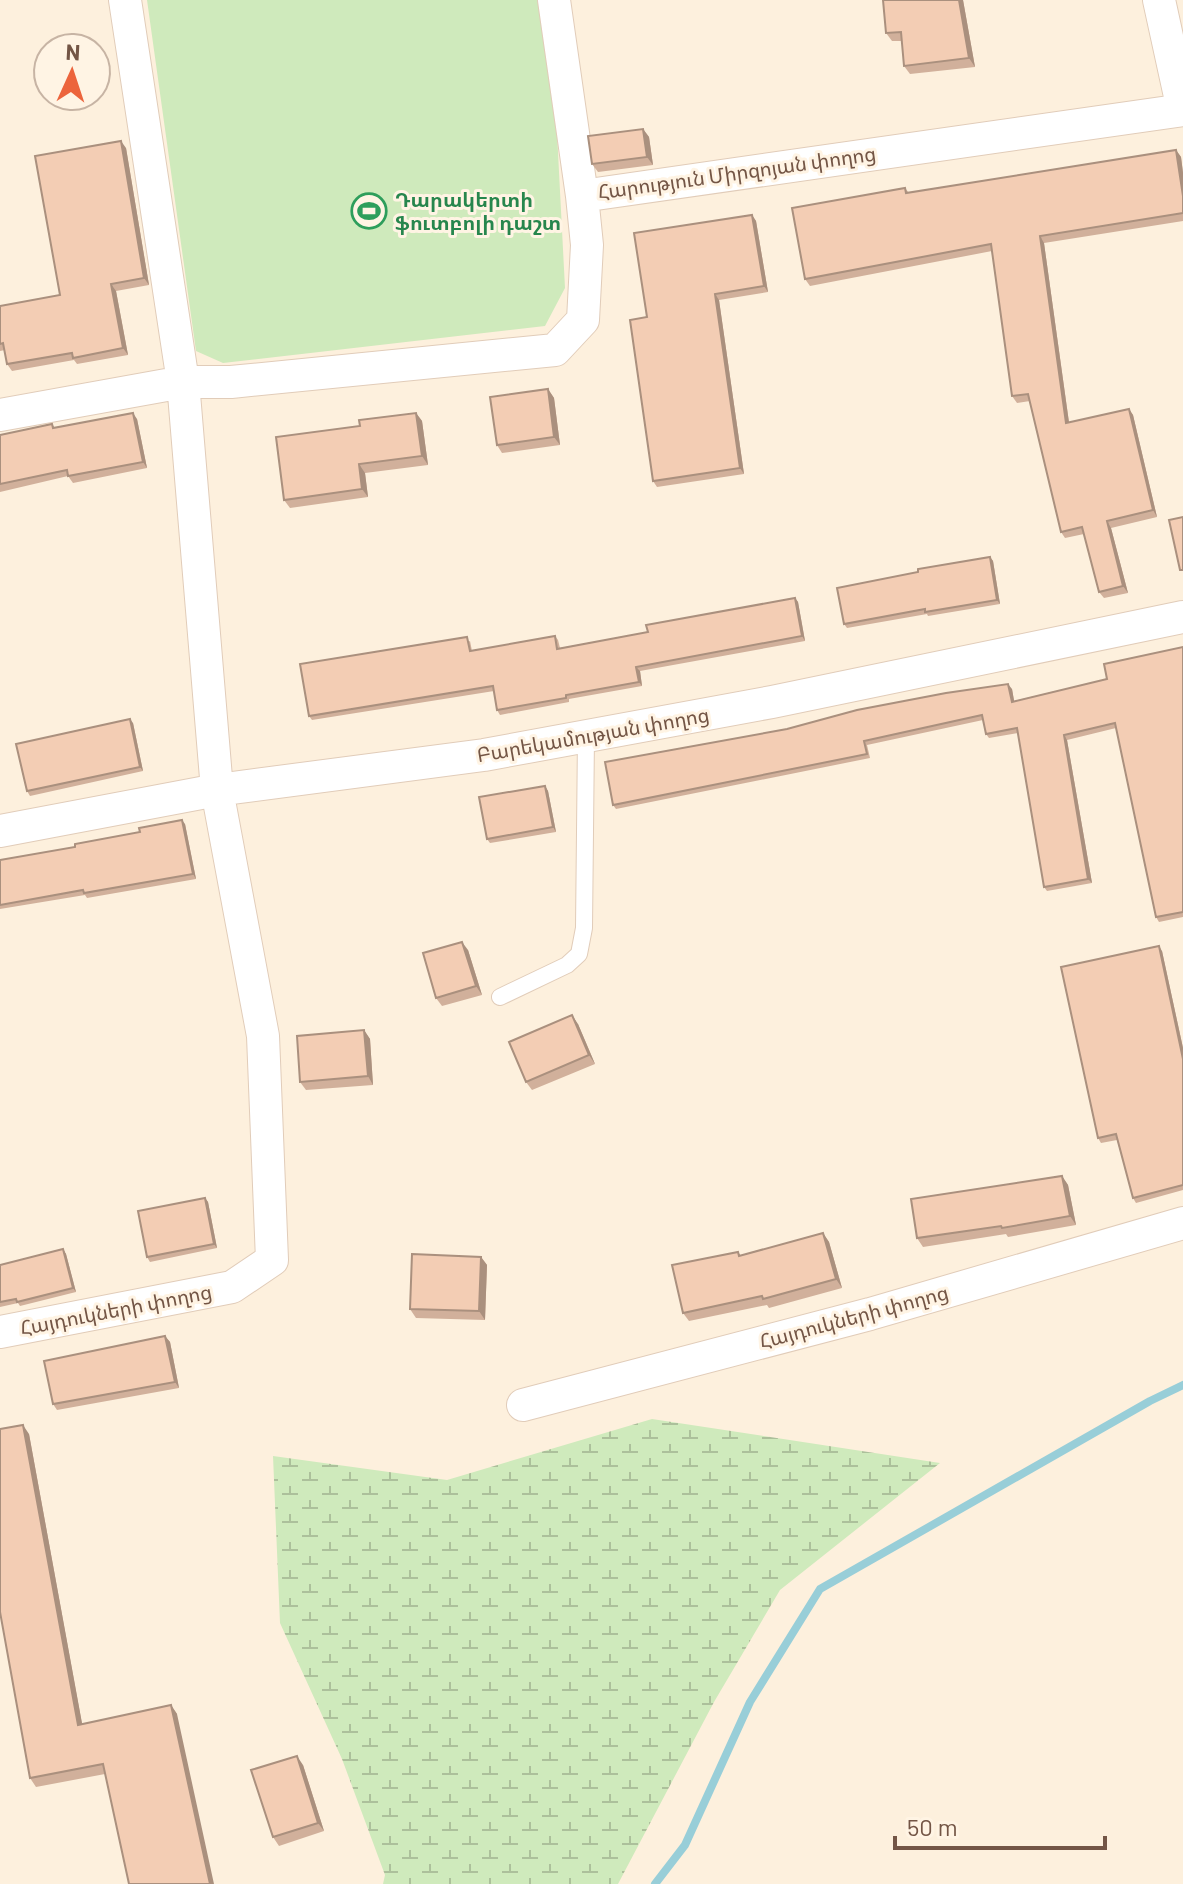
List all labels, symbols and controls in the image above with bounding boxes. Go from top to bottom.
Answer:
north arrow [32,32,112,112]
text: N [65,38,81,64]
street label: Հարություն Միրզոյան փողոց [596,141,878,204]
place label: Դարակերտի ֆուտբոլի դաշտ [395,187,561,235]
sports icon: Դարակերտի ֆուտբոլի դաշտ [350,192,388,230]
street label: Բարեկամության փողոց [475,702,711,767]
street label: Հայդուկների փողոց [18,1279,214,1340]
street label: Հայդուկների փողոց [757,1279,951,1354]
scale bar [895,1800,1105,1850]
text: 50 m [907,1812,958,1841]

